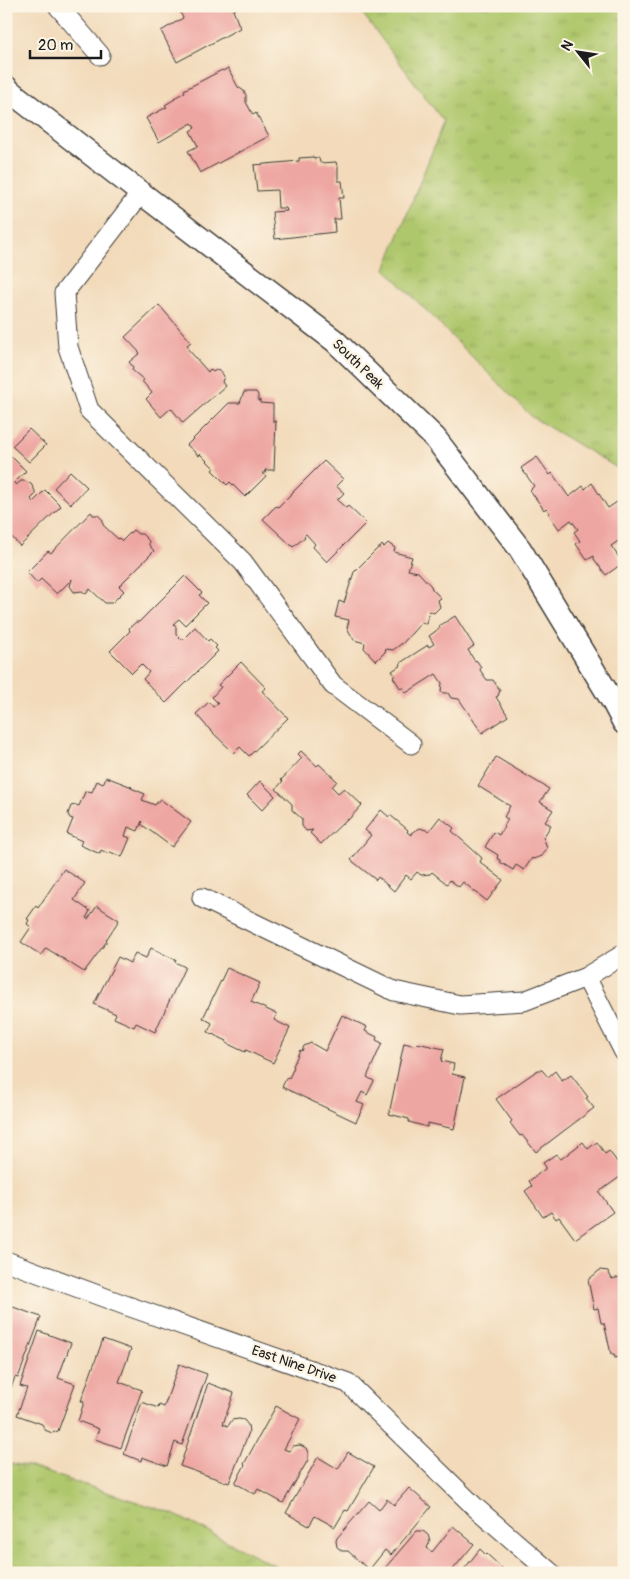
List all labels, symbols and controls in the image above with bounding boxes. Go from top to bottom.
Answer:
scale bar [30,28,101,60]
north arrow [552,28,602,78]
text: 20 m [38,36,73,55]
text: N [557,37,577,54]
street label: South Peak [329,335,387,393]
street label: East Nine Drive [249,1342,339,1386]

